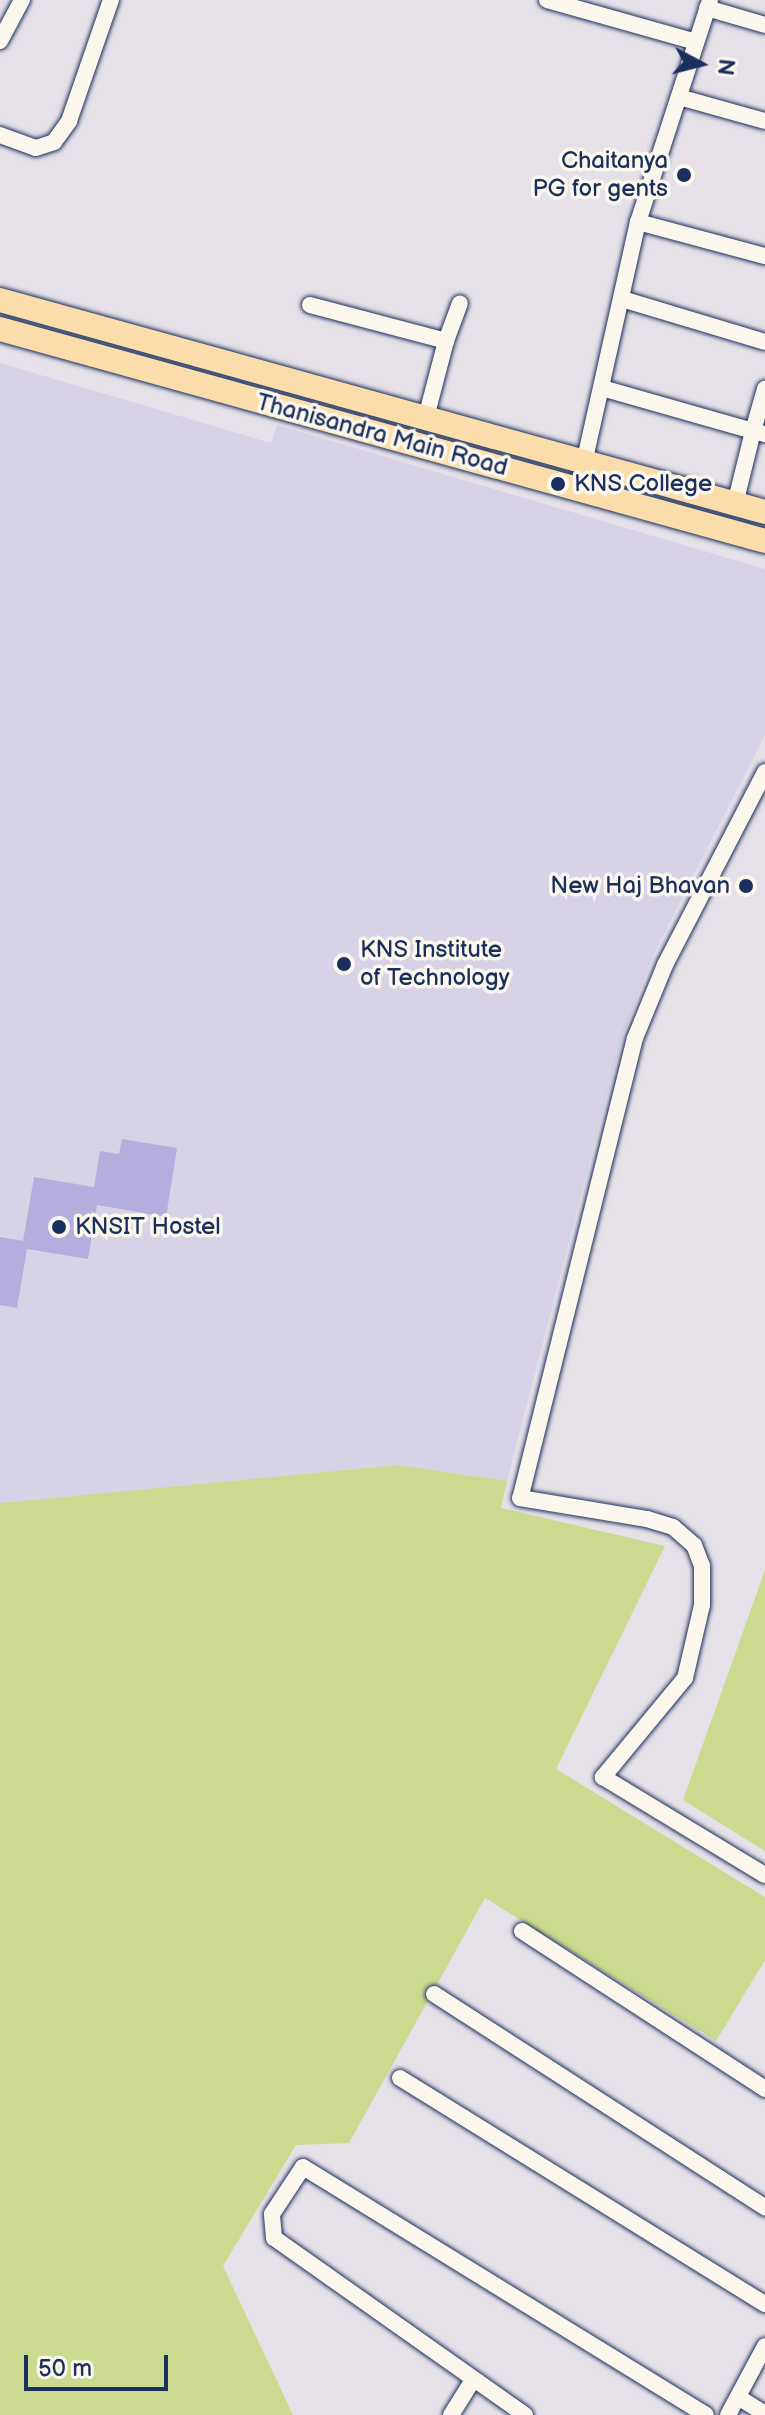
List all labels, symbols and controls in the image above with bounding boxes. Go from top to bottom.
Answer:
north arrow [661,24,741,104]
text: N [711,57,740,77]
place label: Chaitanya PG for gents [532,147,668,203]
marker: Chaitanya PG for gents [675,166,693,184]
street label: Thanisandra Main Road [253,388,511,482]
place label: KNS College [574,470,712,498]
marker: KNS College [549,475,567,493]
place label: New Haj Bhavan [550,872,730,900]
marker: New Haj Bhavan [737,877,755,895]
place label: KNS Institute of Technology [360,936,510,992]
marker: KNS Institute of Technology [335,955,353,973]
place label: KNSIT Hostel [75,1213,221,1241]
marker: KNSIT Hostel [50,1218,68,1236]
scale bar [28,2339,172,2389]
text: 50 m [38,2354,92,2383]

